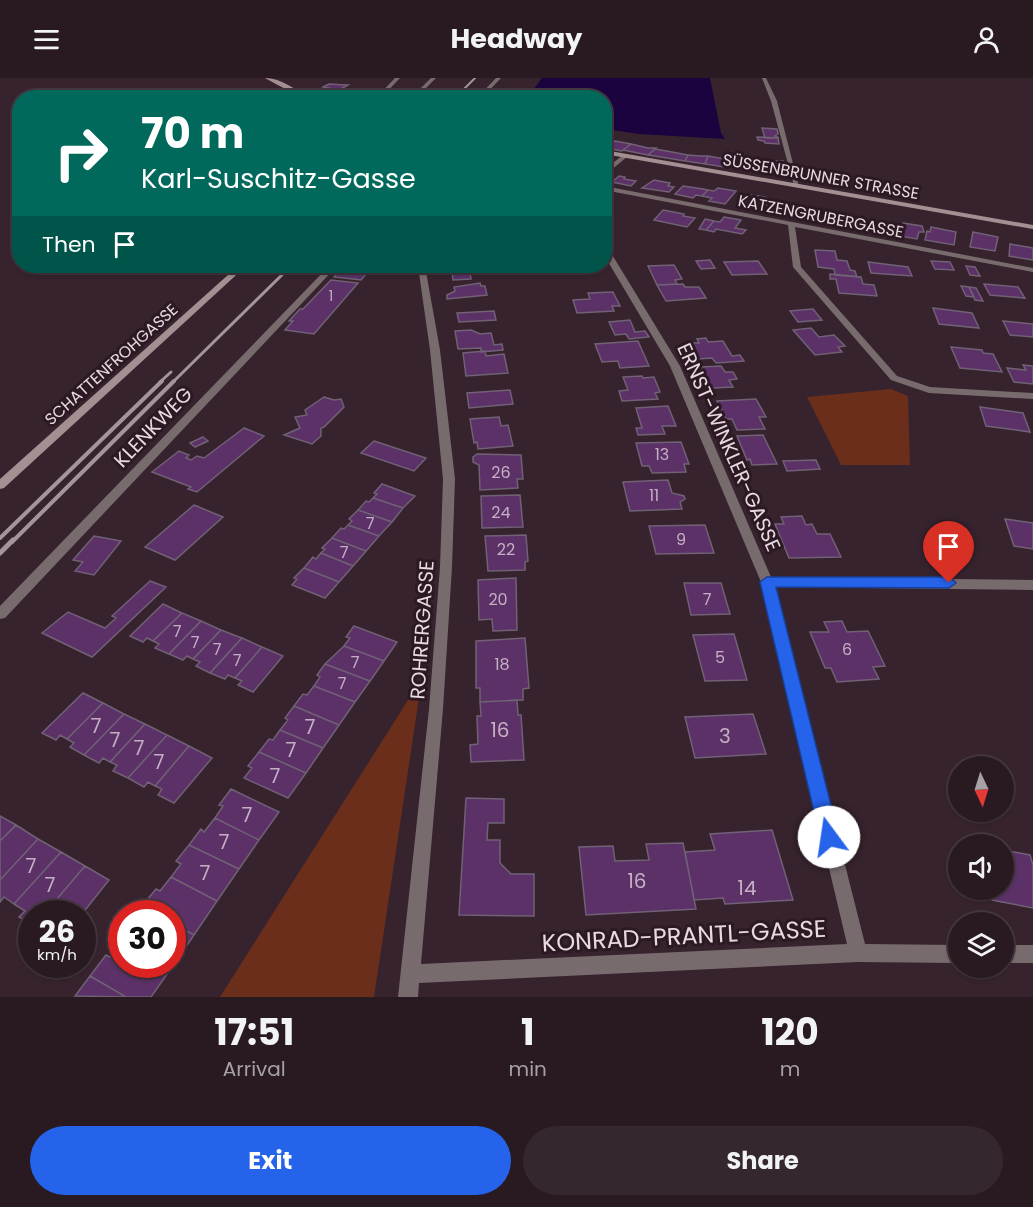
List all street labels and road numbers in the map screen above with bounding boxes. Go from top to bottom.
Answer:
street label: SÜSSENBRUNNER STRASSE [721,148,921,205]
street label: KATZENGRUBERGASSE [736,189,906,244]
street label: SCHATTENFROHGASSE [40,298,183,430]
street label: ERNST-WINKLER-GASSE [670,338,788,556]
street label: KLENKWEG [107,380,199,474]
street label: ROHRERGASSE [403,560,441,700]
street label: KONRAD-PRANTL-GASSE [541,912,827,959]

